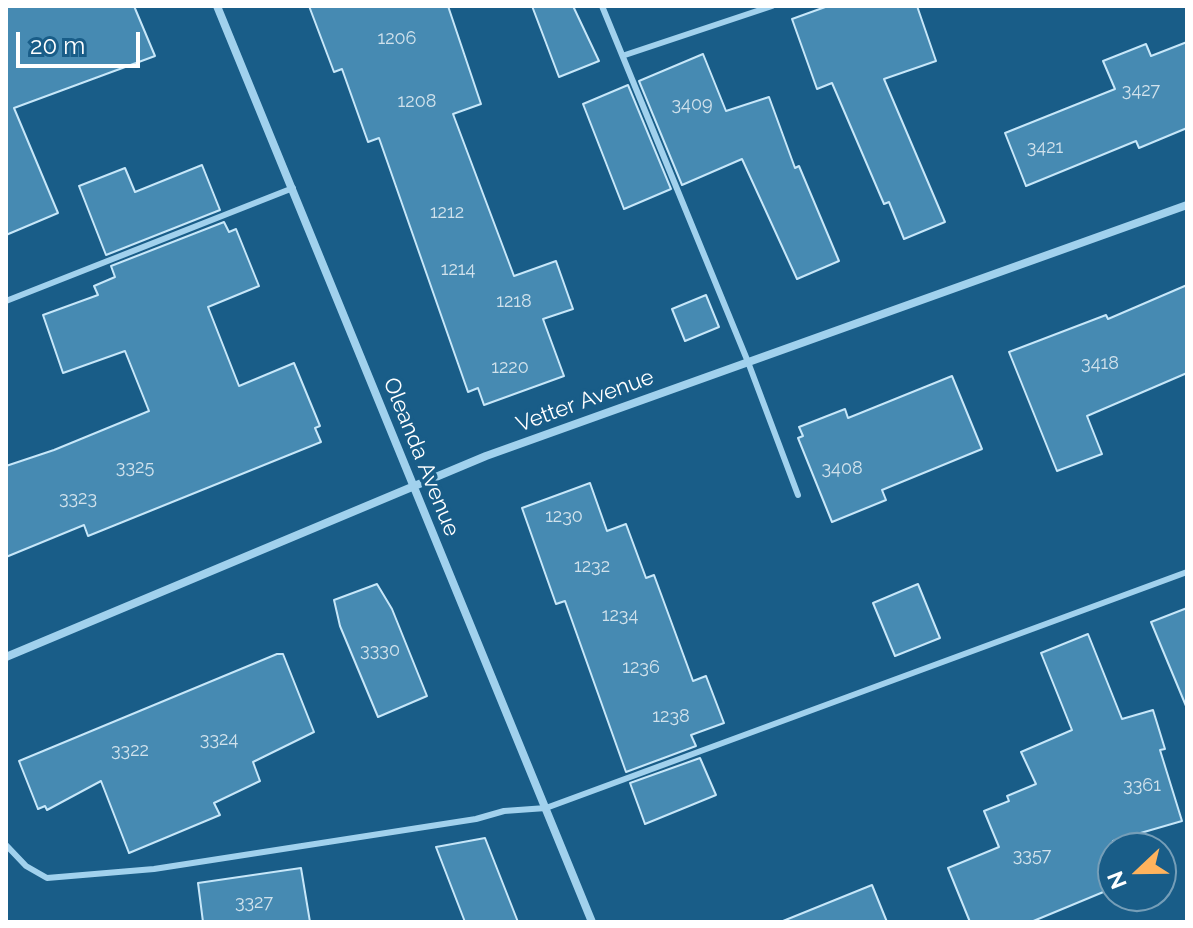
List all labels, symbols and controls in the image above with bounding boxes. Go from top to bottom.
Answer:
scale bar [20,16,144,66]
house number: 1206 [378,28,416,50]
text: 20 m [30,31,85,60]
house number: 3427 [1122,80,1160,102]
house number: 1208 [398,91,436,113]
house number: 3409 [671,94,713,116]
house number: 3421 [1027,137,1063,159]
house number: 1212 [430,202,464,224]
house number: 1214 [441,259,475,281]
house number: 1218 [496,291,532,313]
house number: 3418 [1081,353,1119,375]
house number: 1220 [491,357,529,379]
street label: Vetter Avenue [513,364,657,438]
street label: Oleanda Avenue [377,374,465,540]
house number: 3325 [116,457,154,479]
house number: 3408 [821,458,863,480]
house number: 3323 [59,488,97,510]
house number: 1230 [545,506,583,528]
house number: 1232 [574,556,610,578]
house number: 1234 [602,605,638,627]
house number: 3330 [360,640,400,662]
house number: 1236 [622,657,660,679]
house number: 1238 [652,706,690,728]
house number: 3324 [200,729,238,751]
house number: 3322 [111,740,149,762]
house number: 3361 [1123,775,1161,797]
north arrow [1097,832,1177,912]
house number: 3357 [1013,845,1051,867]
text: N [1101,868,1132,893]
house number: 3327 [235,892,273,914]

